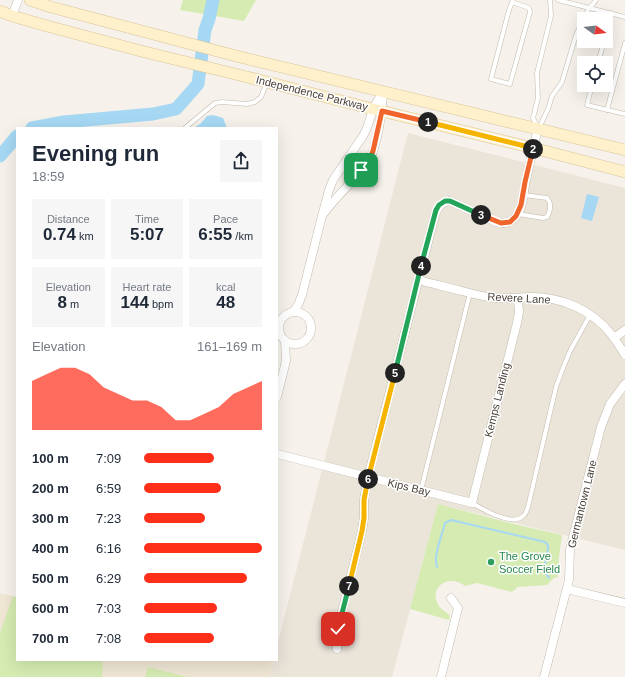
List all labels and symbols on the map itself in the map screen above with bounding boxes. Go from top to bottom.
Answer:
north arrow [577,12,613,48]
street label: Independence Parkway [255,73,370,113]
pin: 1 [418,112,438,132]
pin: 2 [523,139,543,159]
pin [344,153,378,187]
pin: 3 [471,205,491,225]
pin: 4 [411,256,431,276]
street label: Revere Lane [487,290,551,306]
street label: Kemps Landing [482,361,512,439]
pin: 5 [385,363,405,383]
street label: Germantown Lane [565,459,599,549]
pin: 6 [358,469,378,489]
street label: Kips Bay [386,476,432,498]
place label: The Grove Soccer Field [499,550,560,575]
marker: The Grove Soccer Field [486,557,496,567]
pin: 7 [339,576,359,596]
pin [321,612,355,646]

